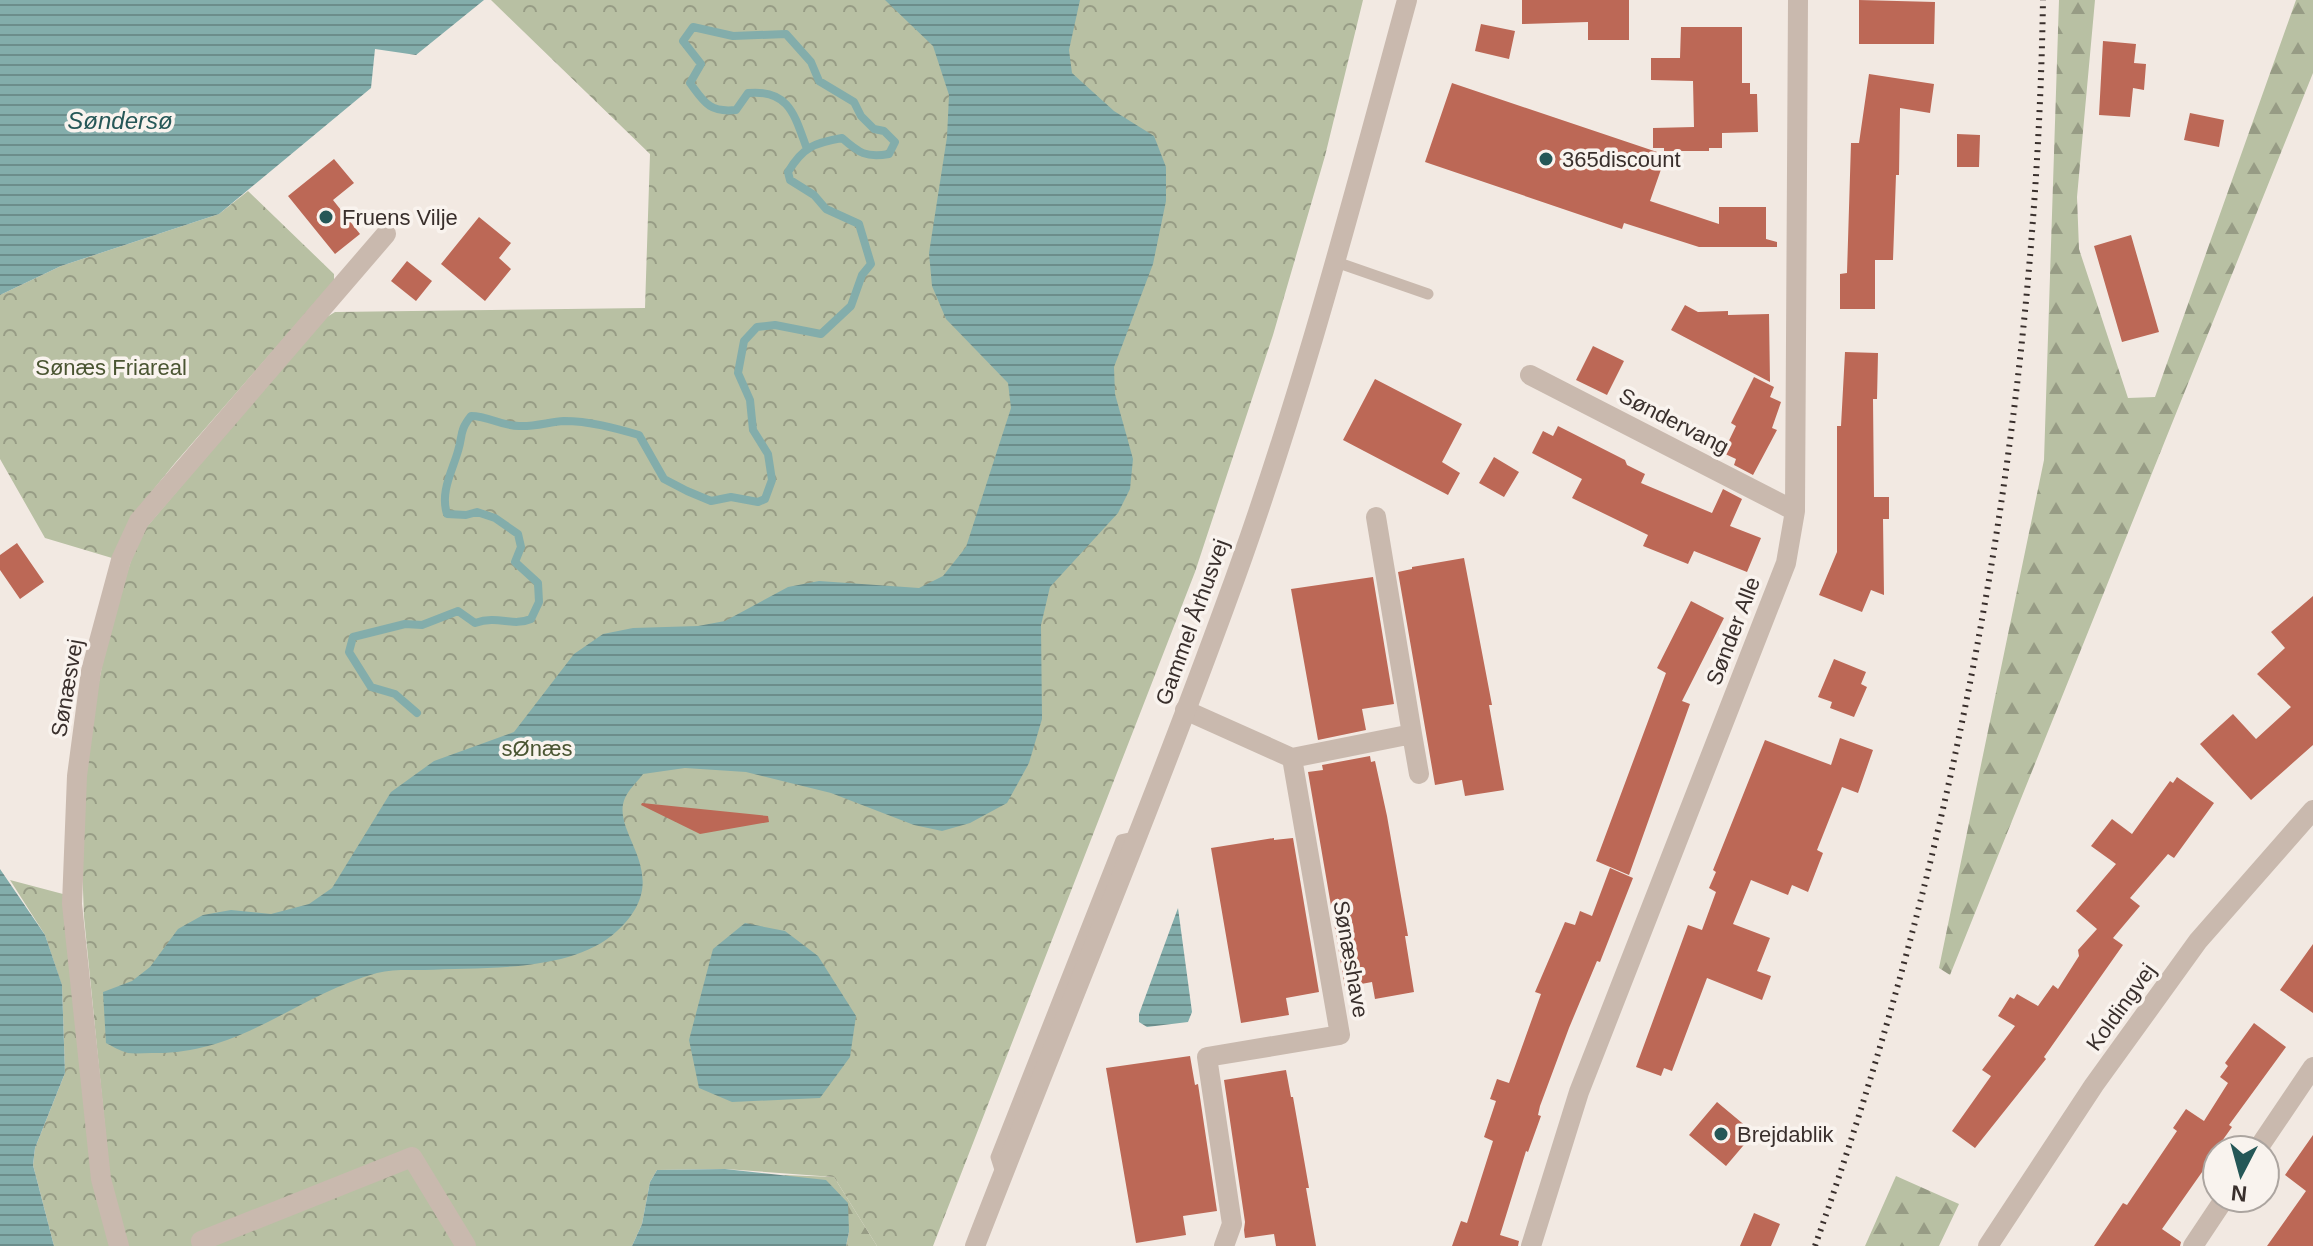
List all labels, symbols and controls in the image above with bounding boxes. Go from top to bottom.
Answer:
water label: Søndersø [67,107,173,134]
place label: 365discount [1562,147,1681,172]
marker: 365discount [1537,150,1555,168]
place label: Fruens Vilje [342,205,458,230]
marker: Fruens Vilje [317,208,335,226]
park label: Sønæs Friareal [35,355,187,380]
street label: Søndervang [1615,383,1733,459]
street label: Gammel Århusvej [1150,536,1234,708]
street label: Sønder Alle [1701,573,1765,689]
street label: Sønæsvej [46,637,88,739]
park label: sØnæs [502,736,572,761]
street label: Sønæshave [1328,898,1374,1020]
street label: Koldingvej [2081,959,2161,1055]
place label: Brejdablik [1737,1122,1835,1147]
marker: Brejdablik [1712,1125,1730,1143]
north arrow [2201,1134,2281,1214]
text: N [2230,1180,2248,1207]

